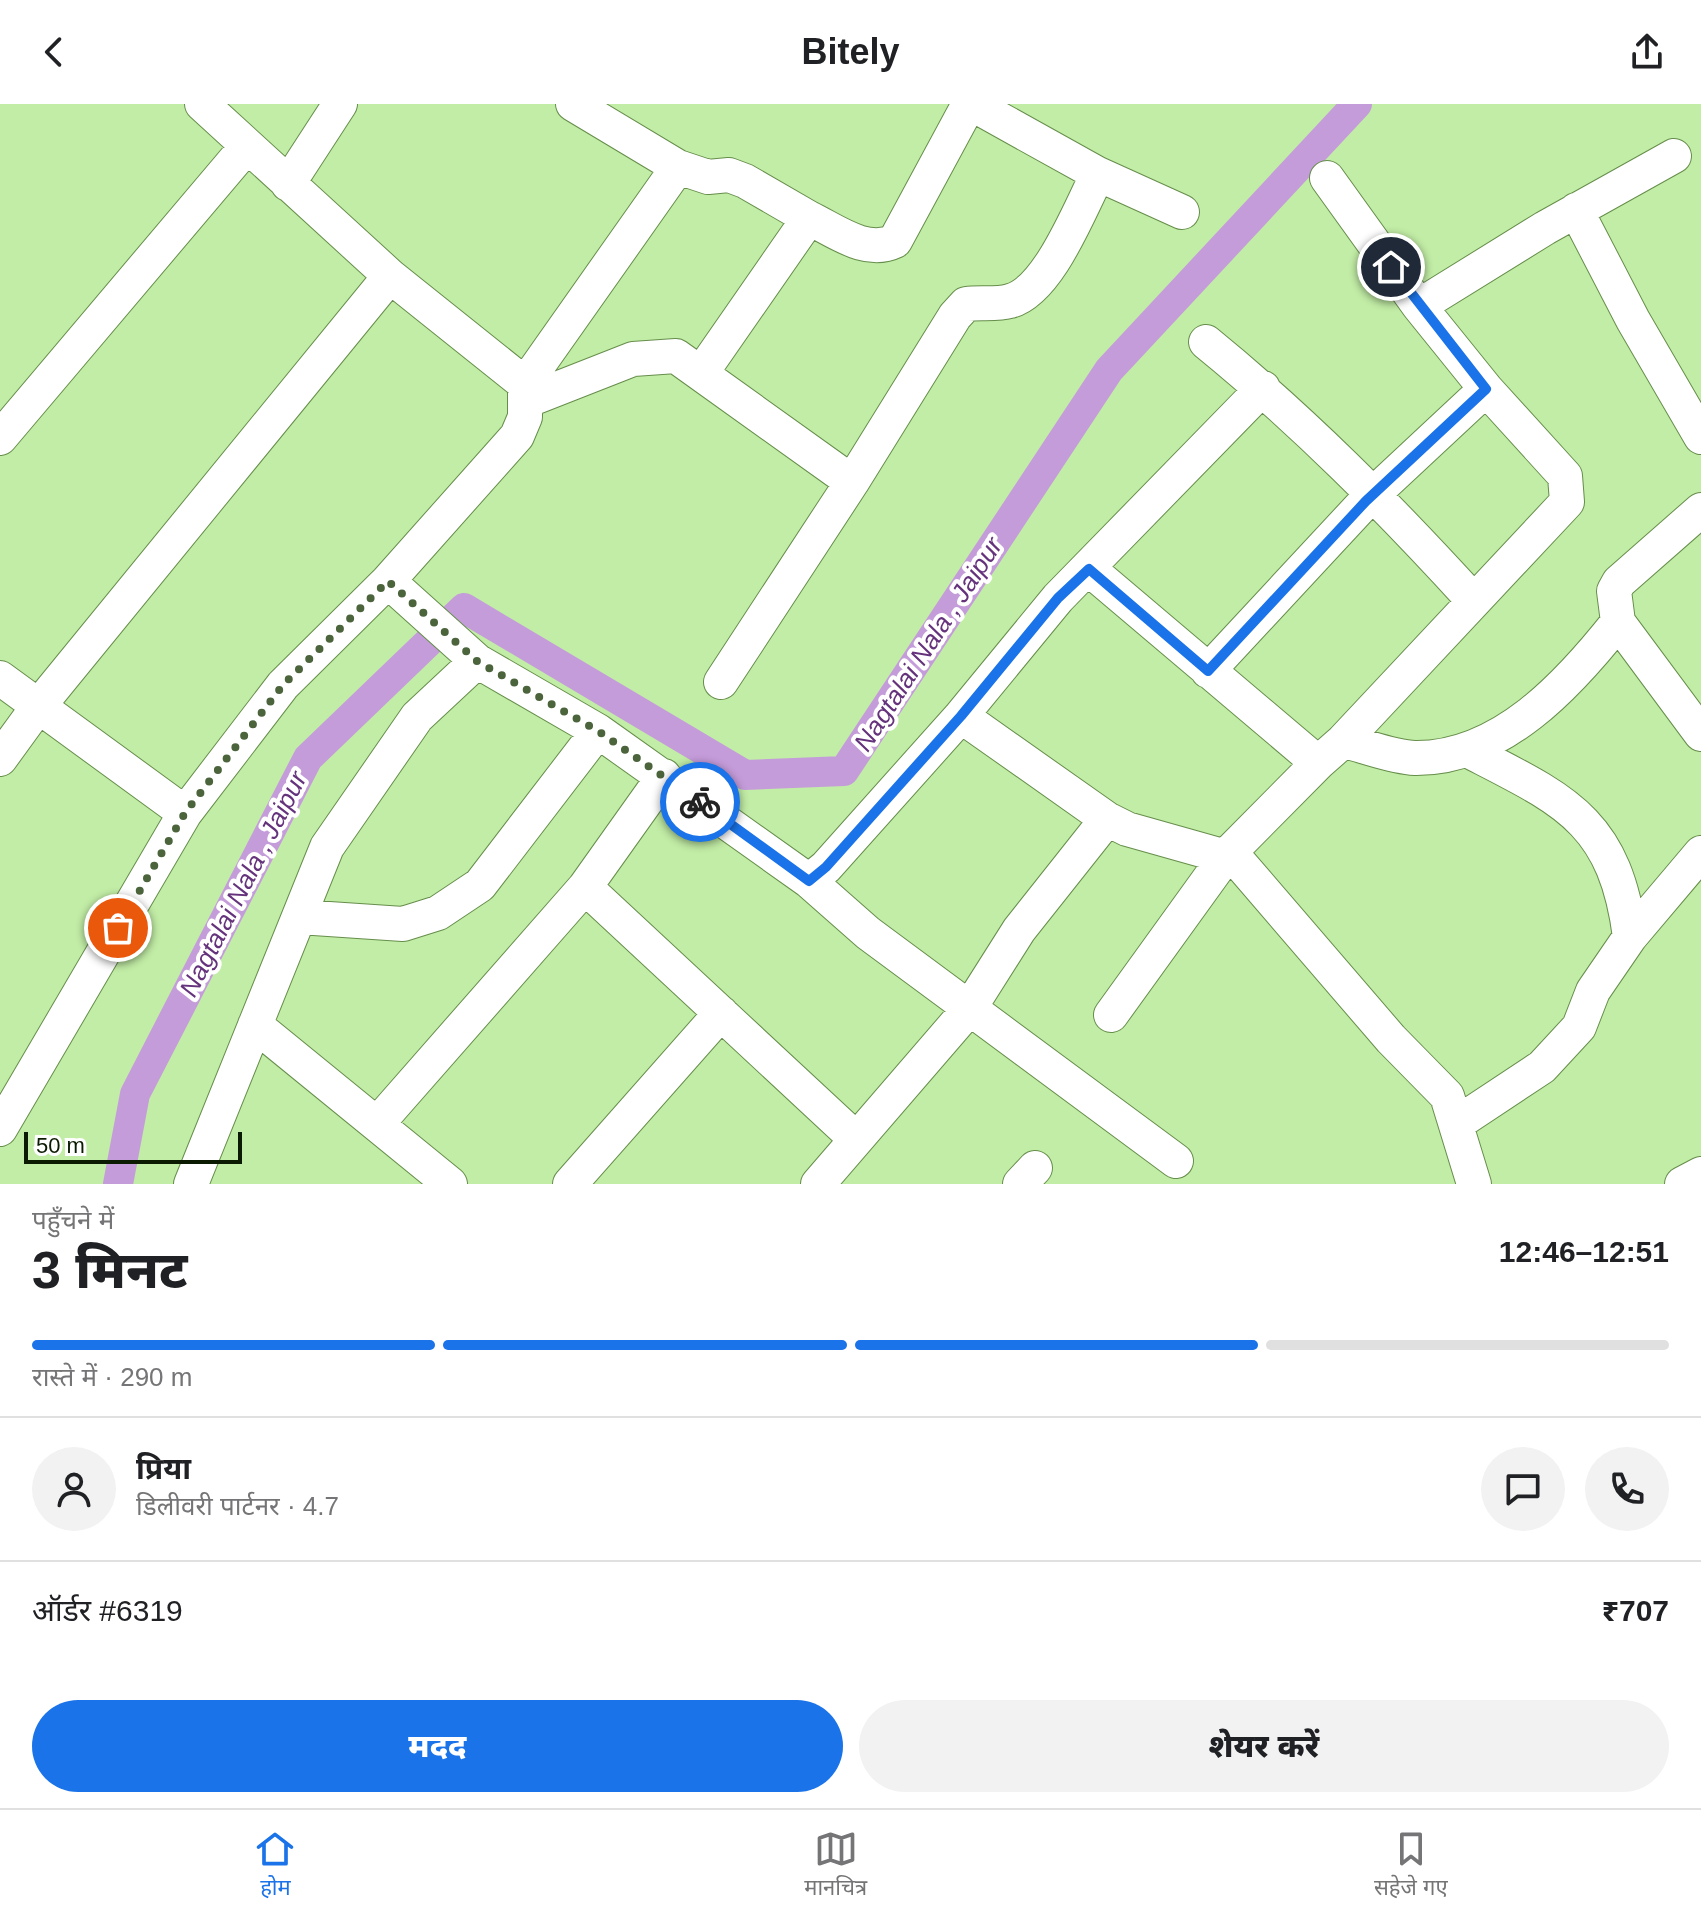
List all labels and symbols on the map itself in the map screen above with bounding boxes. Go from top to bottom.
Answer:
pin [1357,233,1425,301]
water label: Nagtalai Nala , Jaipur [848,530,1009,756]
courier [660,762,740,842]
water label: Nagtalai Nala , Jaipur [173,765,313,1002]
pin [84,894,152,962]
scale bar [24,1128,242,1164]

